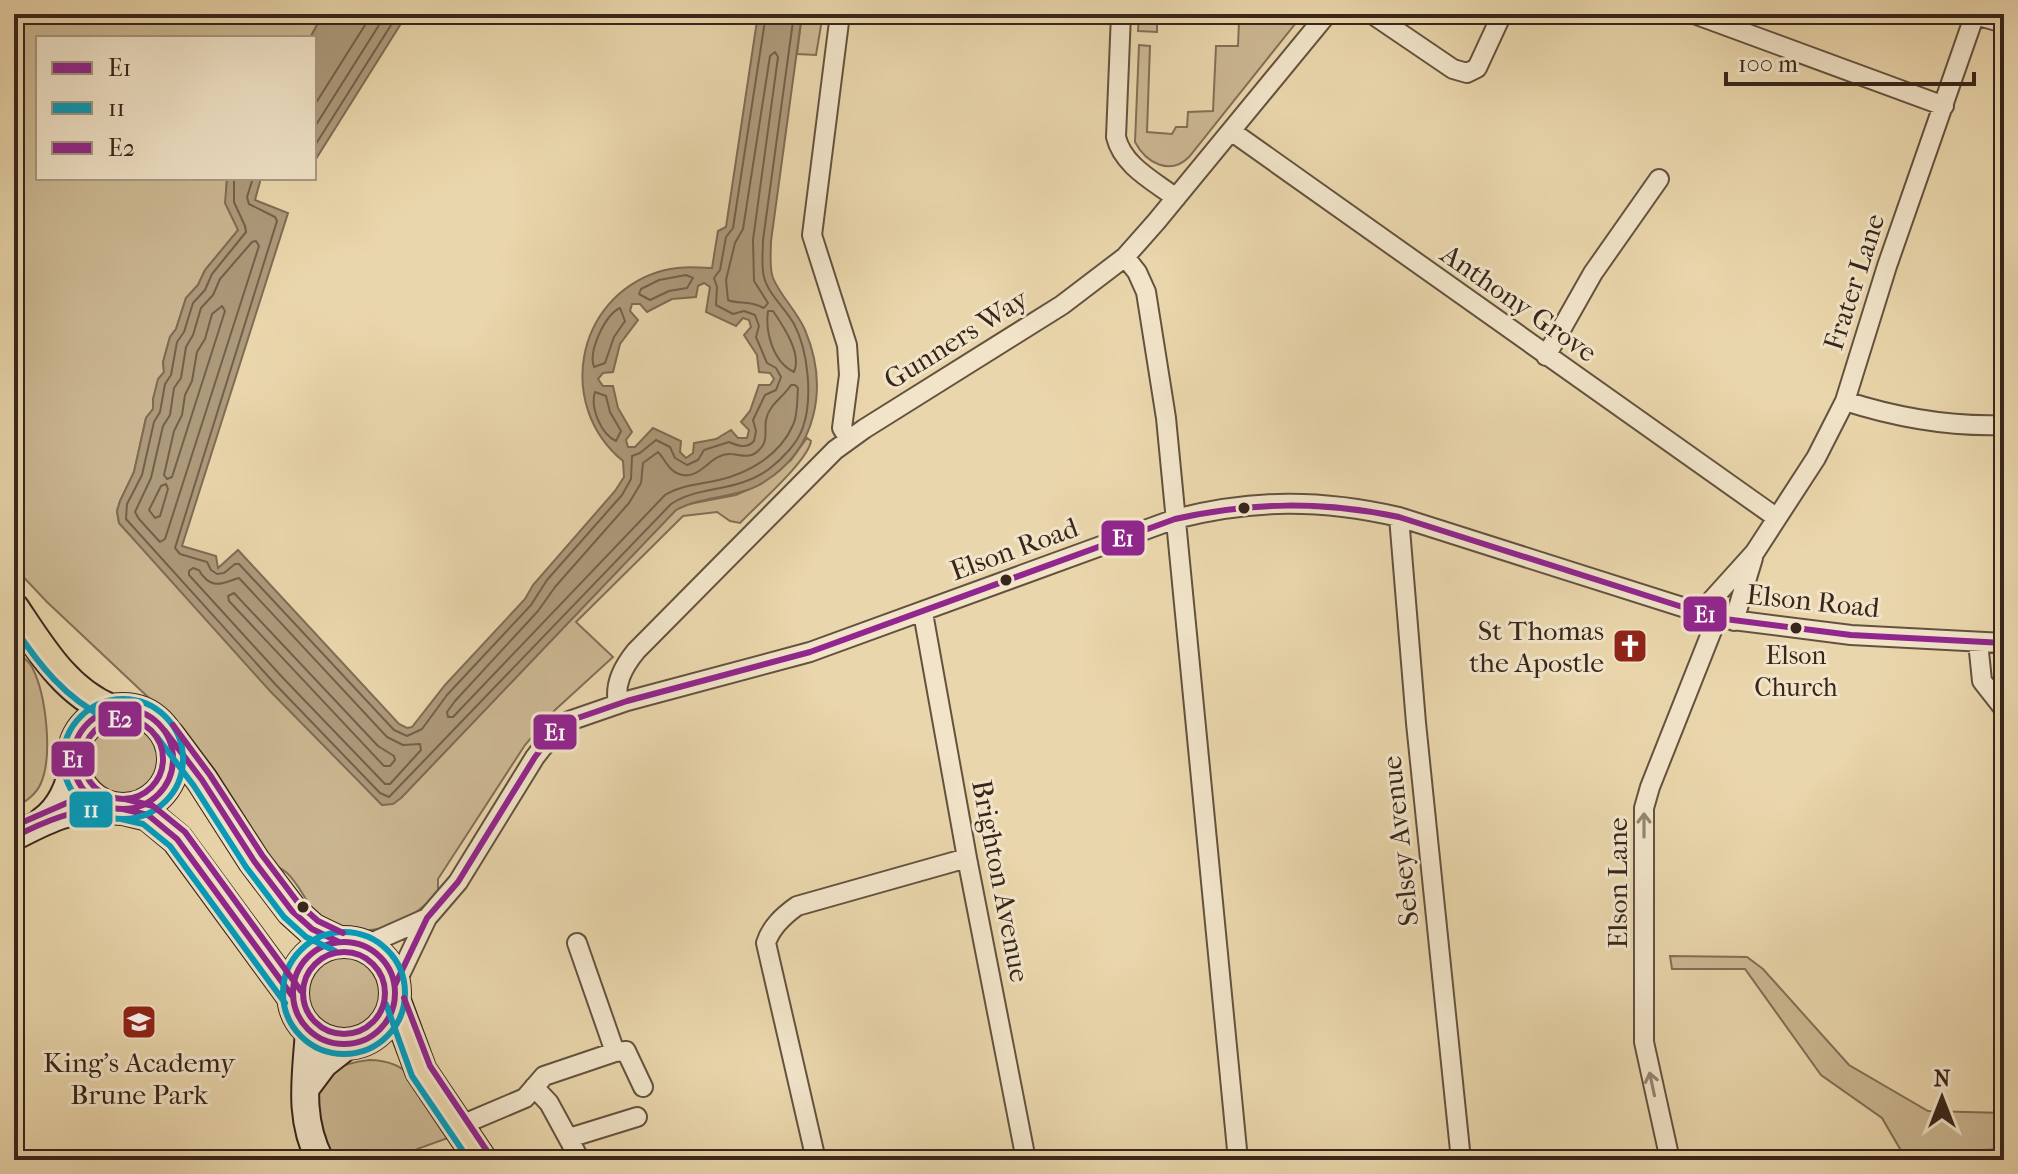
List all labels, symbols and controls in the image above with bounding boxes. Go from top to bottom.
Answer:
legend [36,36,316,180]
scale bar [1726,36,1974,86]
text: 100 m [1738,50,1798,78]
text: E1 [108,54,131,82]
text: 11 [108,94,125,122]
text: E2 [108,134,135,162]
street label: Frater Lane [1816,209,1892,354]
street label: Anthony Grove [1434,237,1603,369]
street label: Gunners Way [878,281,1035,396]
unlabelled marker [1236,500,1252,516]
street label: Elson Road [946,510,1083,587]
line badge: E1 [1100,519,1146,557]
text: E1 [1112,526,1134,552]
unlabelled marker [998,572,1014,588]
street label: Elson Road [1745,578,1882,624]
line badge: E1 [1682,595,1728,633]
text: E1 [1694,602,1716,628]
place label: St Thomas the Apostle [1469,614,1604,679]
marker: Elson Church [1788,620,1804,636]
church icon: St Thomas the Apostle [1611,627,1649,665]
place label: Elson Church [1754,640,1838,703]
line badge: E2 [97,700,143,738]
text: E2 [108,707,132,733]
line badge: E1 [532,713,578,751]
text: E1 [544,720,566,746]
line badge: E1 [50,740,96,778]
text: E1 [62,747,84,773]
street label: Selsey Avenue [1375,754,1425,928]
street label: Brighton Avenue [965,777,1037,985]
line badge: 11 [68,790,114,829]
text: 11 [83,797,99,823]
one-way arrow [1636,812,1652,839]
street label: Elson Lane [1601,817,1634,949]
unlabelled marker [295,899,311,915]
school or university icon: King's Academy Brune Park [120,1003,158,1041]
place label: King's Academy Brune Park [43,1046,236,1111]
north arrow [1902,1058,1982,1138]
text: N [1934,1066,1951,1092]
one-way arrow [1644,1072,1659,1098]

